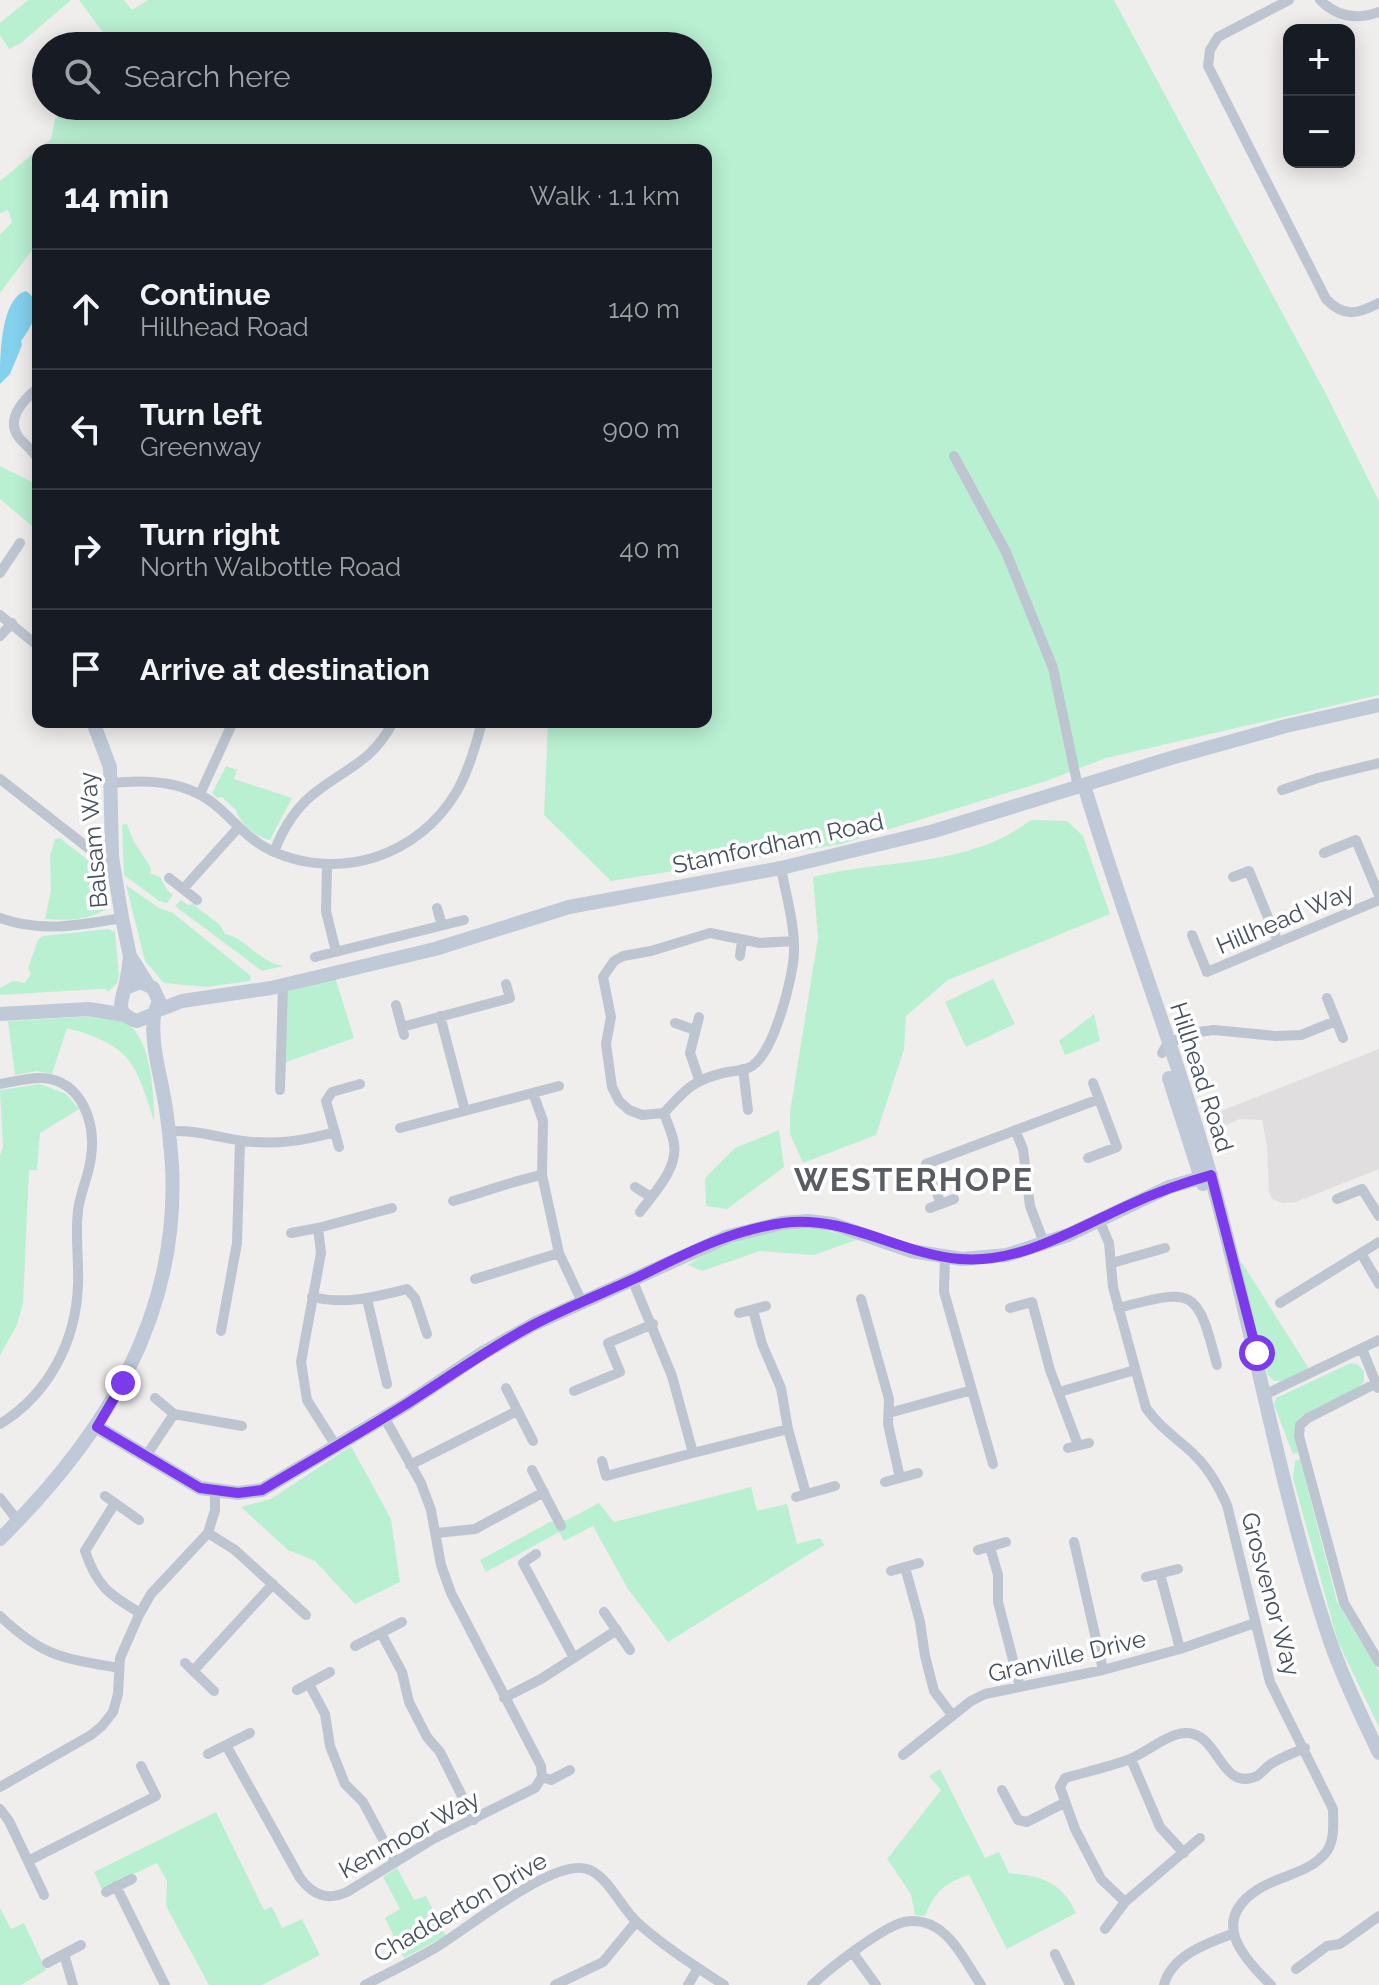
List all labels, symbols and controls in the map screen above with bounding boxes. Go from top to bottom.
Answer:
map controls [1283,24,1355,168]
button: + [1283,24,1355,96]
search box [32,32,712,120]
icon: search [60,54,104,98]
text: Search here [124,59,291,94]
button: − [1283,96,1355,168]
text: 14 min [64,176,169,216]
text: Walk · 1.1 km [530,181,680,211]
text: Continue [140,277,271,312]
icon: ahead [64,287,108,331]
text: 140 m [608,294,680,324]
text: Hillhead Road [140,312,309,342]
text: Turn left [140,397,262,432]
icon: left [64,407,108,451]
text: 900 m [602,414,680,444]
text: Greenway [140,432,261,462]
text: Turn right [140,517,280,552]
icon: right [64,527,108,571]
text: 40 m [619,534,680,564]
text: North Walbottle Road [140,552,401,582]
icon: arrive [64,647,108,691]
text: Arrive at destination [140,652,430,687]
street label: Balsam Way [73,770,113,910]
street label: Stamfordham Road [670,806,886,880]
street label: Hillhead Way [1212,876,1358,960]
street label: Hillhead Road [1164,998,1240,1156]
district label: WESTERHOPE [794,1161,1034,1198]
route start [1239,1335,1275,1371]
route end [105,1365,141,1401]
street label: Grosvenor Way [1235,1509,1307,1679]
street label: Granville Drive [985,1624,1149,1688]
street label: Kenmoor Way [334,1783,484,1885]
street label: Chadderton Drive [368,1846,552,1968]

